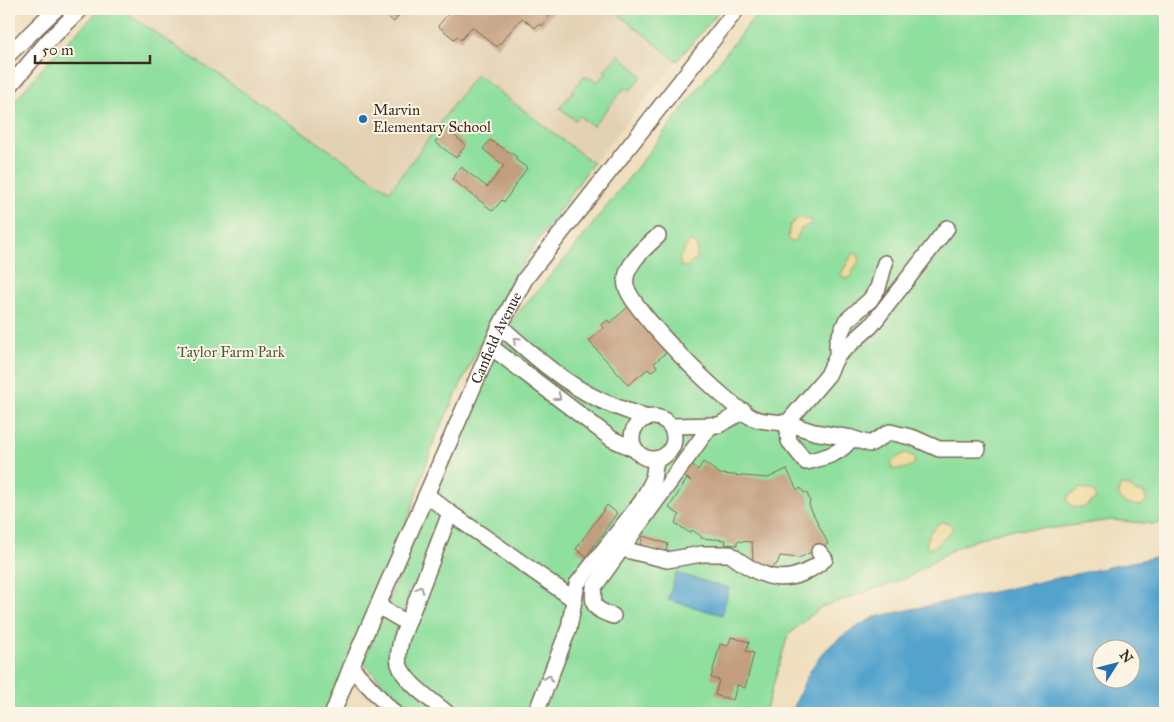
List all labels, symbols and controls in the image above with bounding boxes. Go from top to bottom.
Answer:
scale bar [35,32,150,64]
text: 50 m [42,41,74,59]
place label: Marvin Elementary School [373,101,492,136]
marker: Marvin Elementary School [357,113,369,125]
street label: Canfield Avenue [467,289,525,387]
one-way arrow [512,337,521,346]
park label: Taylor Farm Park [177,343,285,361]
one-way arrow [552,392,561,400]
one-way arrow [414,585,425,594]
north arrow [1092,640,1142,690]
text: N [1116,647,1137,667]
one-way arrow [543,674,553,682]

